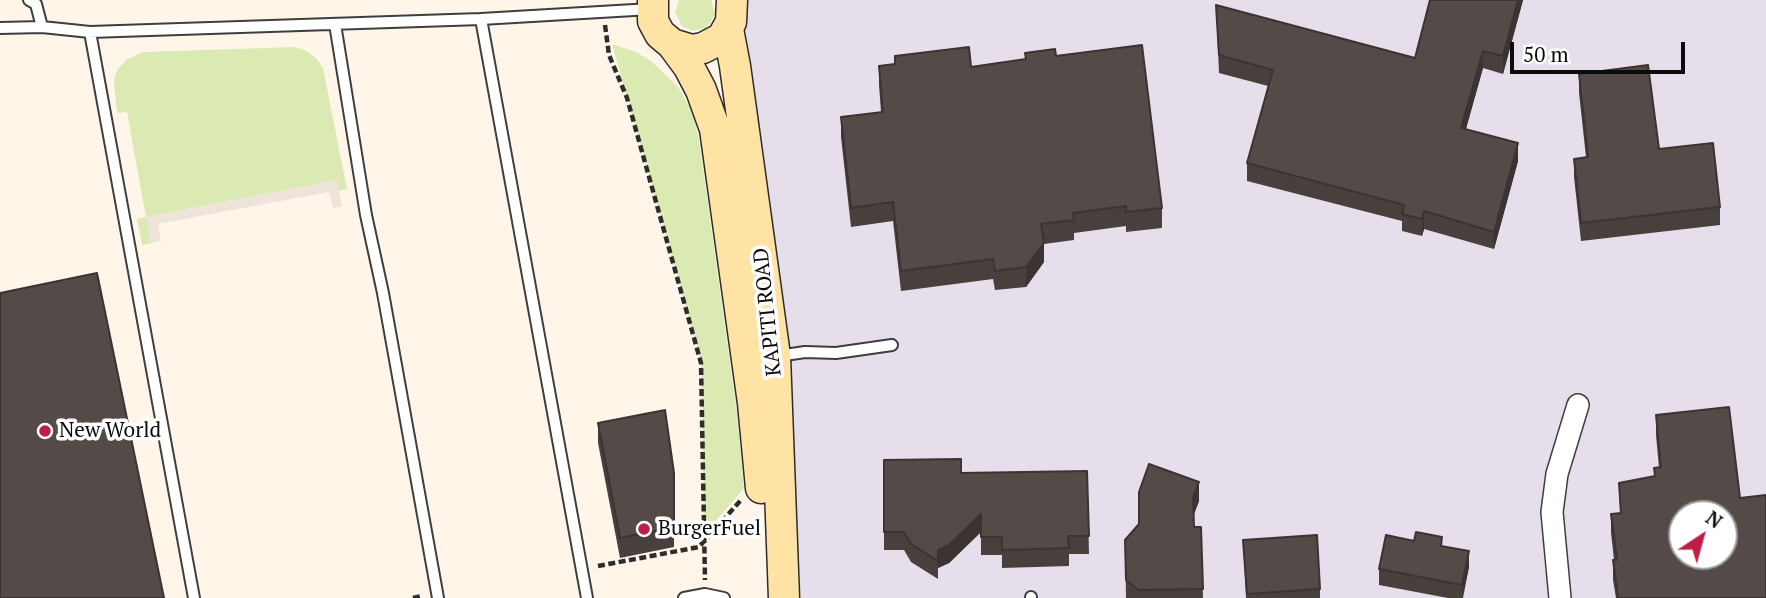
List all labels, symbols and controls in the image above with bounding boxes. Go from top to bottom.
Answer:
scale bar [1514,28,1689,72]
text: 50 m [1523,40,1569,68]
street label: KAPITI ROAD [749,246,787,378]
place label: New World [59,418,161,444]
marker: New World [37,423,53,439]
north arrow [1668,500,1738,570]
text: N [1701,505,1728,534]
place label: BurgerFuel [658,516,761,542]
marker: BurgerFuel [636,521,652,537]

